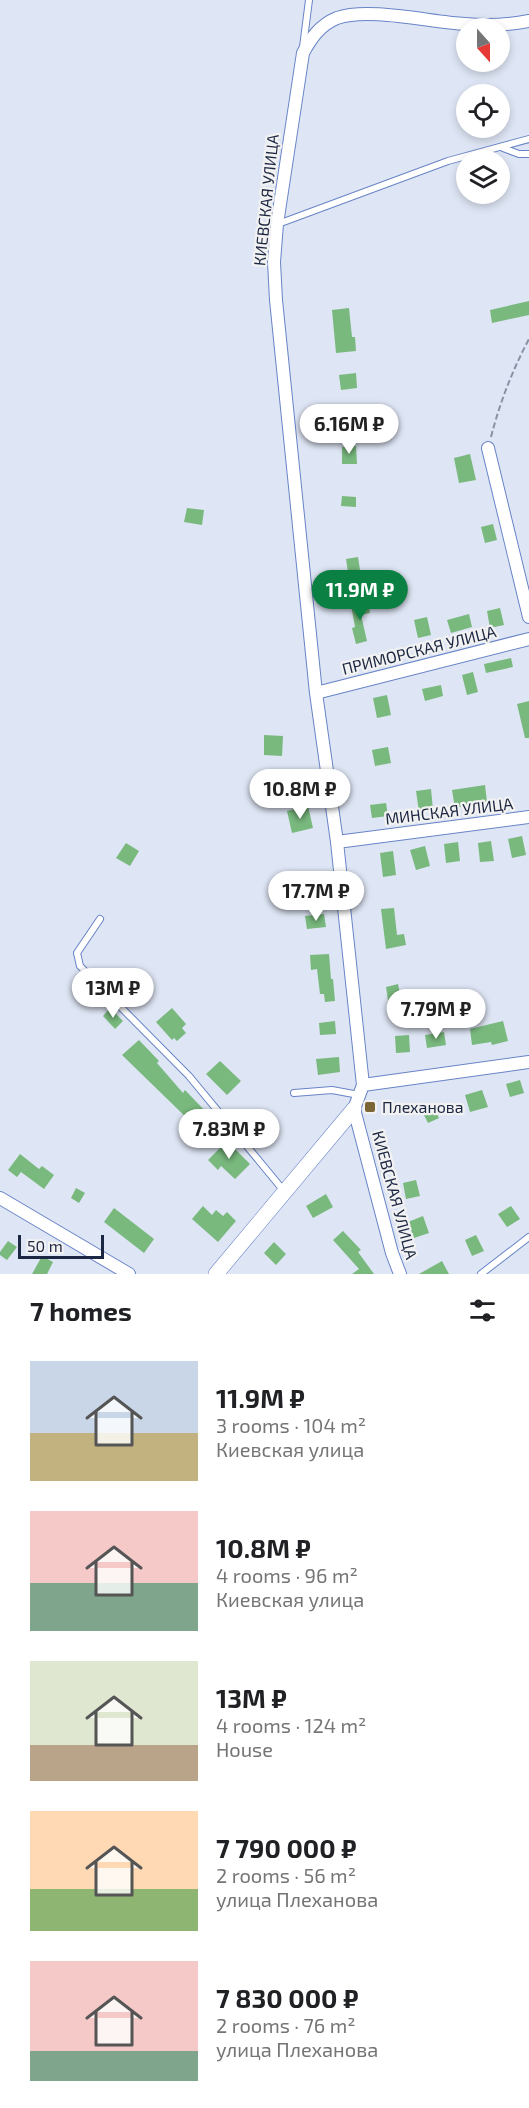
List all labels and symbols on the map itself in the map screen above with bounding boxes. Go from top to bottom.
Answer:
north arrow [456,18,510,72]
street label: КИЕВСКАЯ УЛИЦА [249,133,282,267]
pin: 6.16M ₽ [294,404,404,455]
pin: 11.9M ₽ [305,570,415,621]
street label: ПРИМОРСКАЯ УЛИЦА [340,621,498,678]
pin: 10.8M ₽ [245,769,355,820]
street label: МИНСКАЯ УЛИЦА [384,793,514,828]
pin: 17.7M ₽ [261,871,371,922]
pin: 13M ₽ [71,968,155,1019]
pin: 7.79M ₽ [381,989,491,1040]
place label: Плеханова [382,1097,464,1116]
marker: Плеханова [363,1100,377,1114]
pin: 7.83M ₽ [174,1109,284,1160]
street label: КИЕВСКАЯ УЛИЦА [369,1128,422,1261]
scale bar [18,1232,104,1260]

